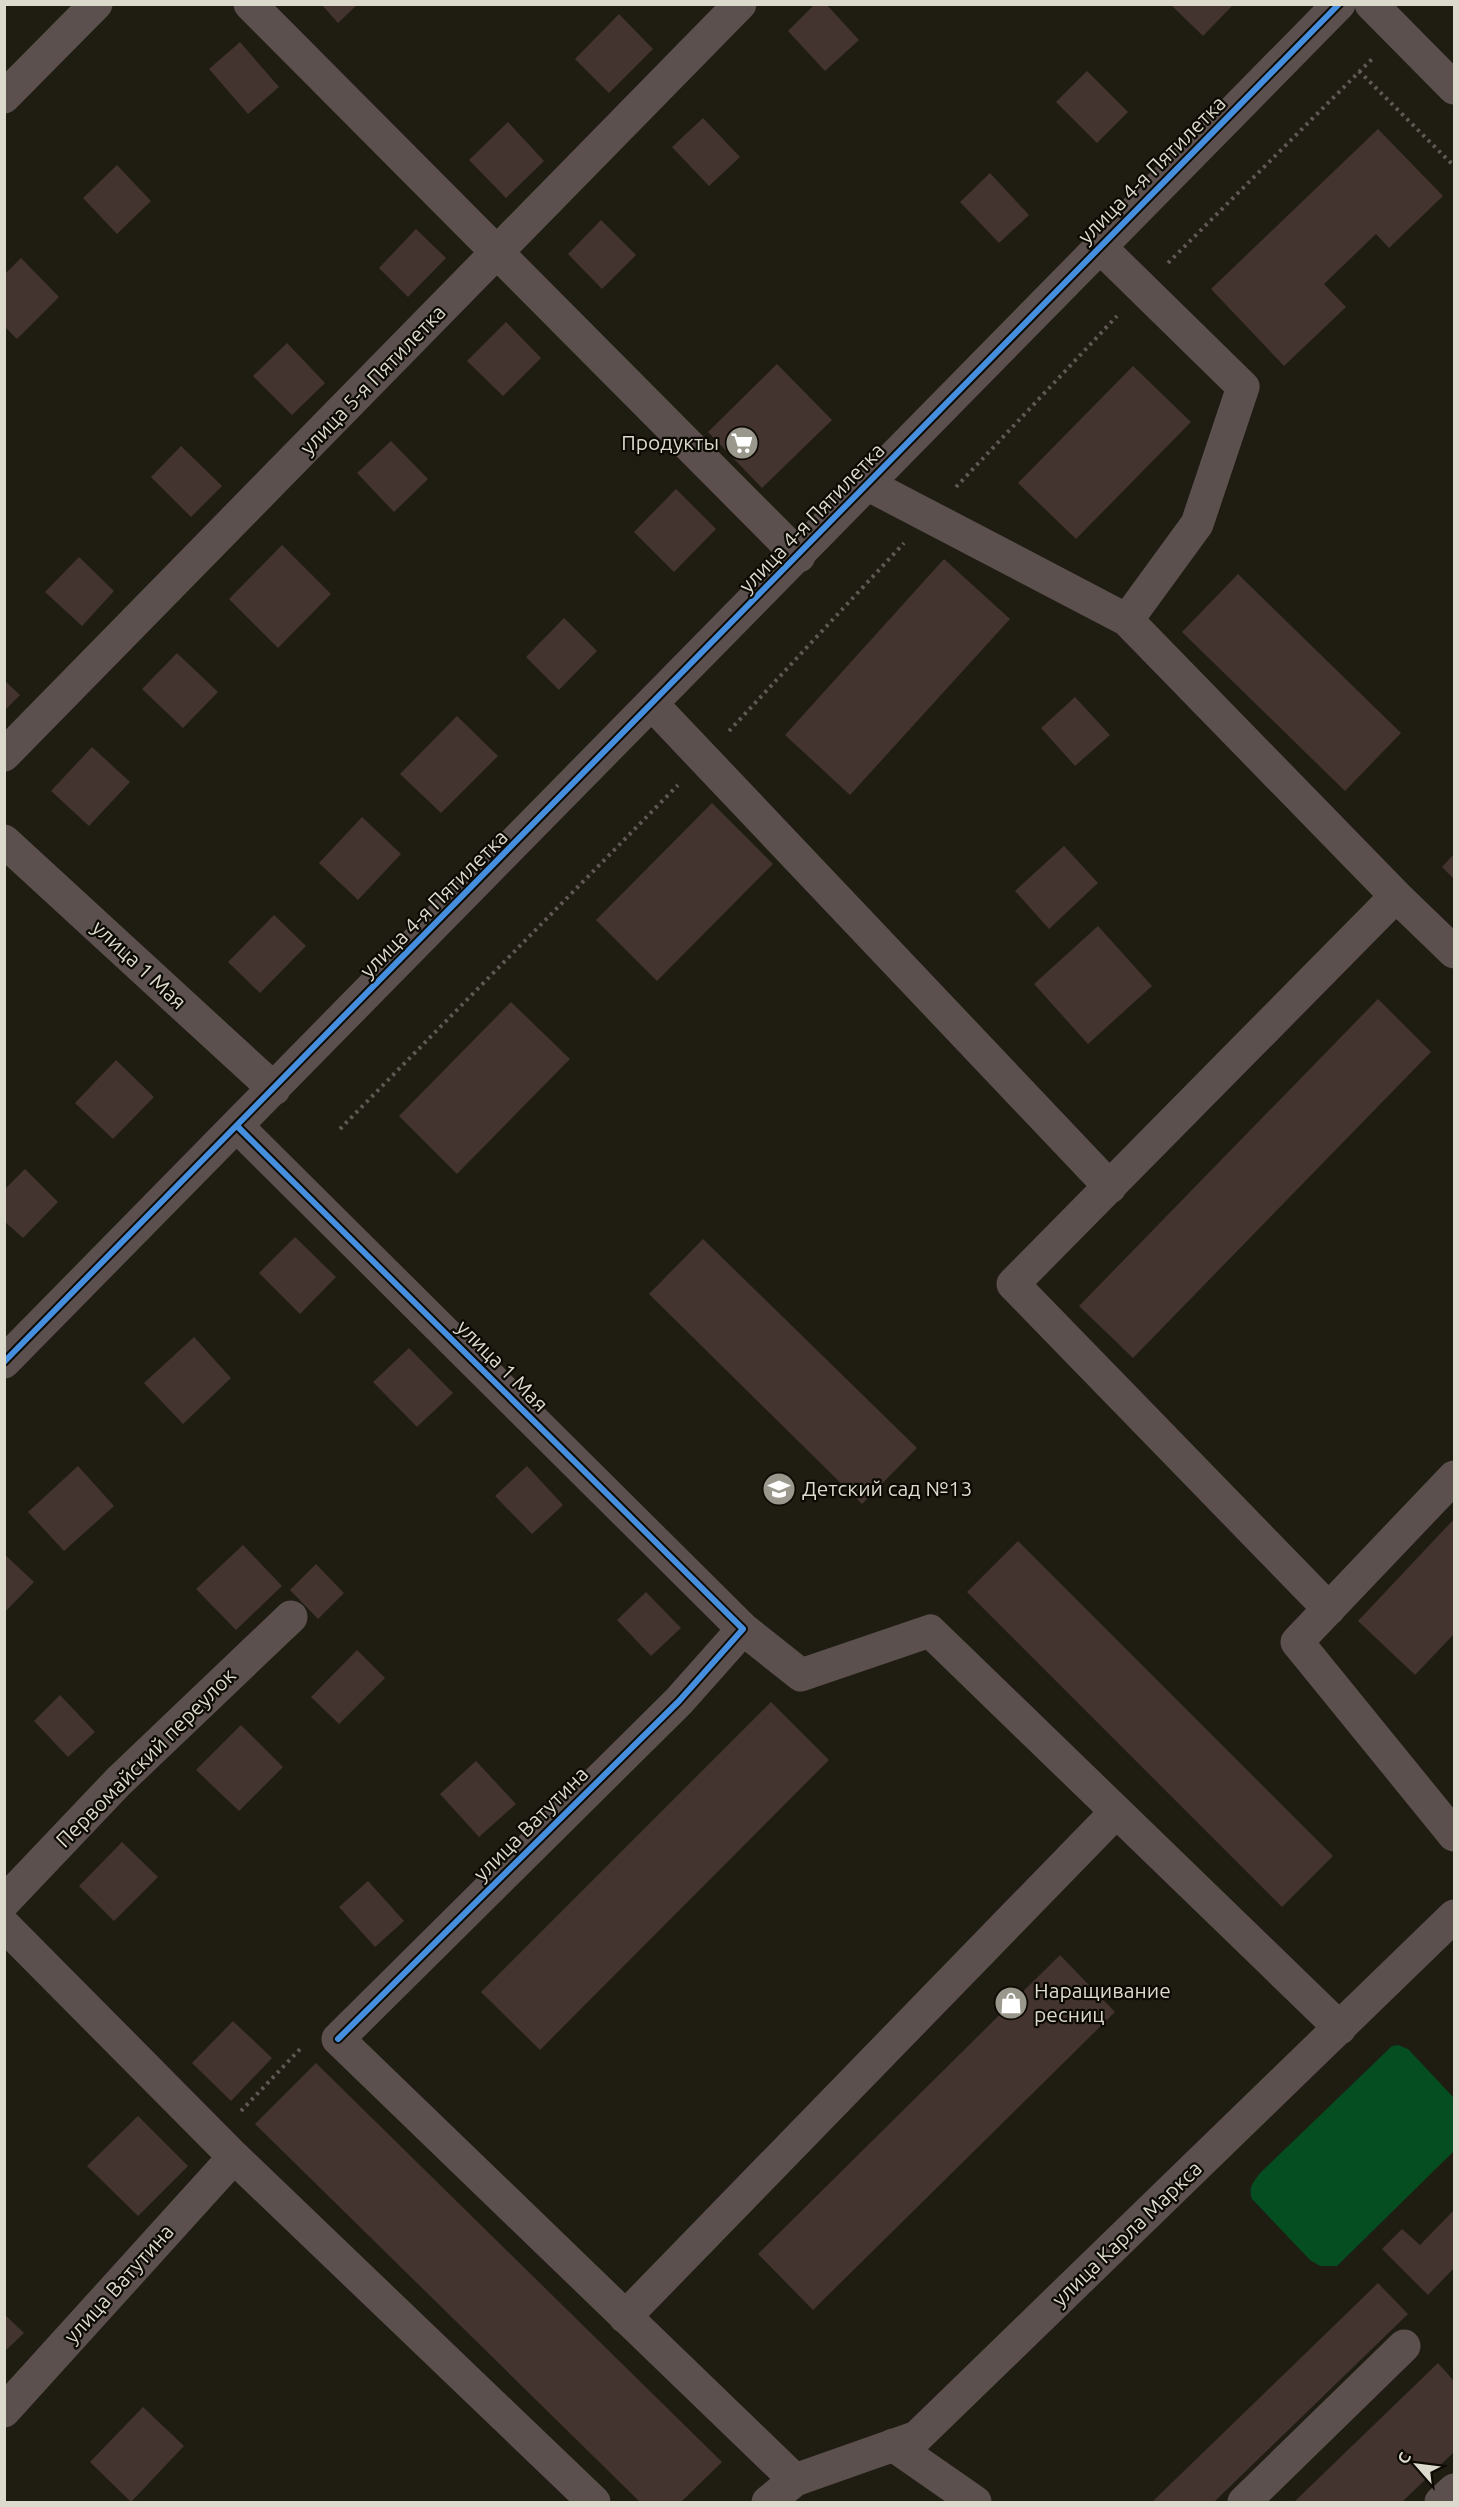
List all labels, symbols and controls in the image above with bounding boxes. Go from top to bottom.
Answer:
street label: улица 4-я Пятилетка [1073,91,1230,248]
street label: улица 5-я Пятилетка [295,300,450,459]
supermarket icon: Продукты [724,425,760,461]
place label: Продукты [621,430,719,454]
street label: улица 4-я Пятилетка [734,438,889,597]
street label: улица 4-я Пятилетка [355,825,512,982]
street label: улица 1 Мая [88,915,191,1014]
street label: улица 1 Мая [452,1315,553,1416]
school or university icon: Детский сад №13 [761,1471,797,1507]
place label: Детский сад №13 [802,1476,972,1500]
street label: Первомайский переулок [51,1663,240,1852]
street label: улица Ватутина [468,1761,592,1885]
place label: Наращивание ресниц [1034,1978,1171,2026]
shop icon: Наращивание ресниц [993,1985,1029,2021]
street label: улица Карла Маркса [1047,2156,1206,2311]
street label: улица Ватутина [59,2219,178,2348]
north arrow [1387,2435,1447,2495]
text: С [1393,2449,1414,2467]

